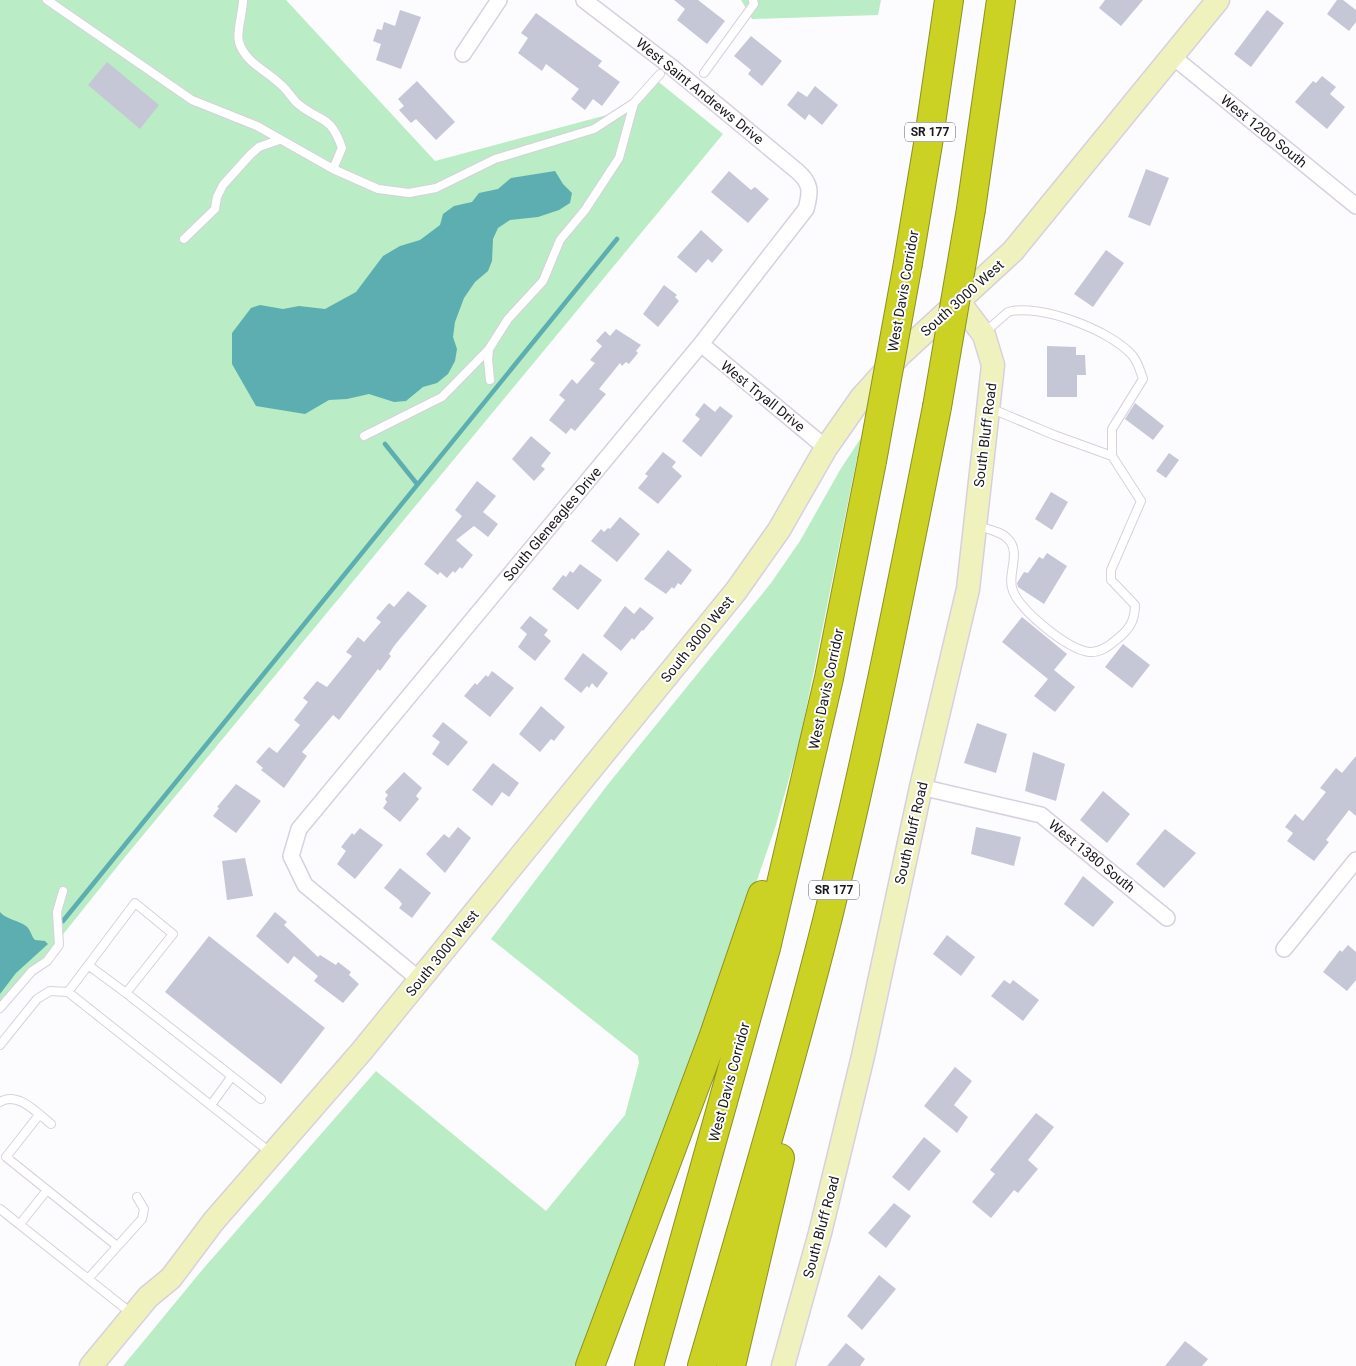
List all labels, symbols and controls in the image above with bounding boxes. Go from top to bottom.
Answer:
street label: West Saint Andrews Drive [633,35,767,147]
street label: West 1200 South [1218,91,1310,171]
road number: SR 177 [905,122,955,142]
street label: West Davis Corridor [884,229,922,353]
street label: South 3000 West [917,256,1007,339]
street label: West Tryall Drive [718,357,808,435]
street label: South Bluff Road [971,382,999,488]
street label: South Gleneagles Drive [500,464,604,584]
street label: South 3000 West [657,592,737,685]
street label: West Davis Corridor [805,627,847,751]
street label: South Bluff Road [891,780,931,886]
street label: West 1380 South [1046,816,1138,896]
road number: SR 177 [809,880,859,900]
street label: South 3000 West [402,906,482,999]
street label: West Davis Corridor [705,1020,753,1144]
street label: South Bluff Road [800,1174,842,1280]

